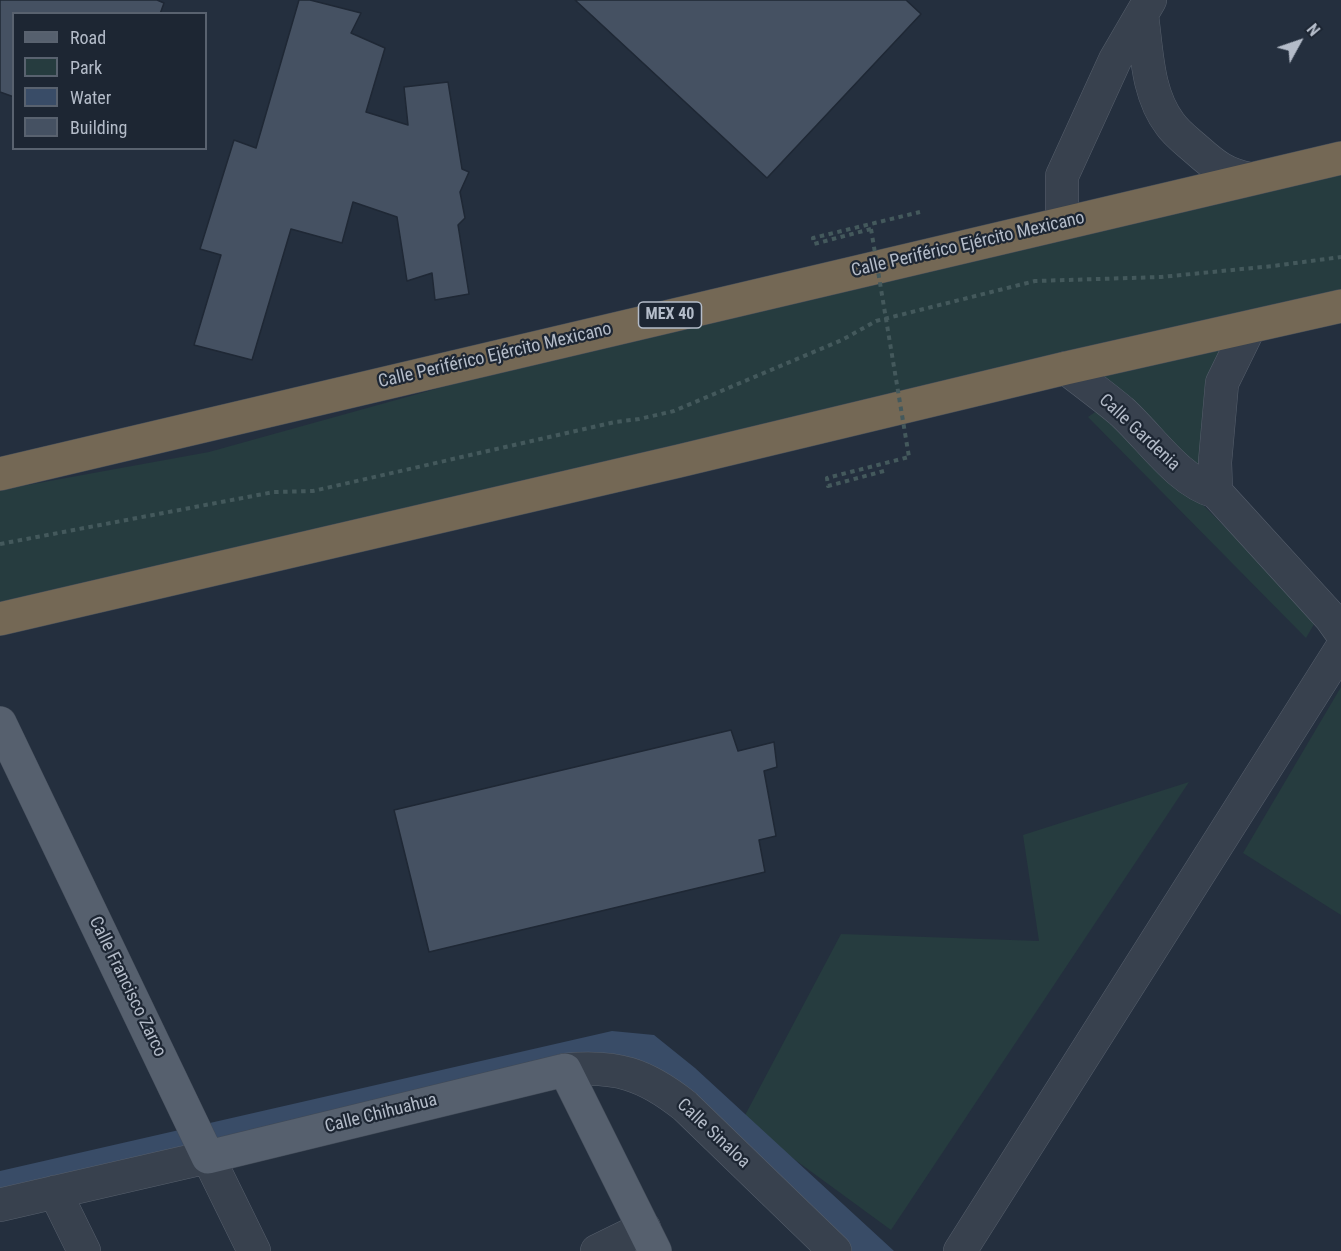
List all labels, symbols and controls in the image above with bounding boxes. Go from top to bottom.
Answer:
legend [12,12,207,150]
north arrow [1269,12,1329,72]
text: N [1303,20,1324,40]
text: Road [70,27,106,48]
text: Park [70,57,102,78]
text: Water [70,87,111,108]
text: Building [70,117,127,138]
street label: Calle Periférico Ejército Mexicano [849,208,1087,282]
road number: MEX 40 [638,302,702,328]
street label: Calle Periférico Ejército Mexicano [376,319,614,393]
street label: Calle Gardenia [1094,390,1184,476]
street label: Calle Francisco Zarco [84,913,170,1061]
street label: Calle Chihuahua [323,1090,439,1138]
street label: Calle Sinaloa [672,1095,754,1173]

